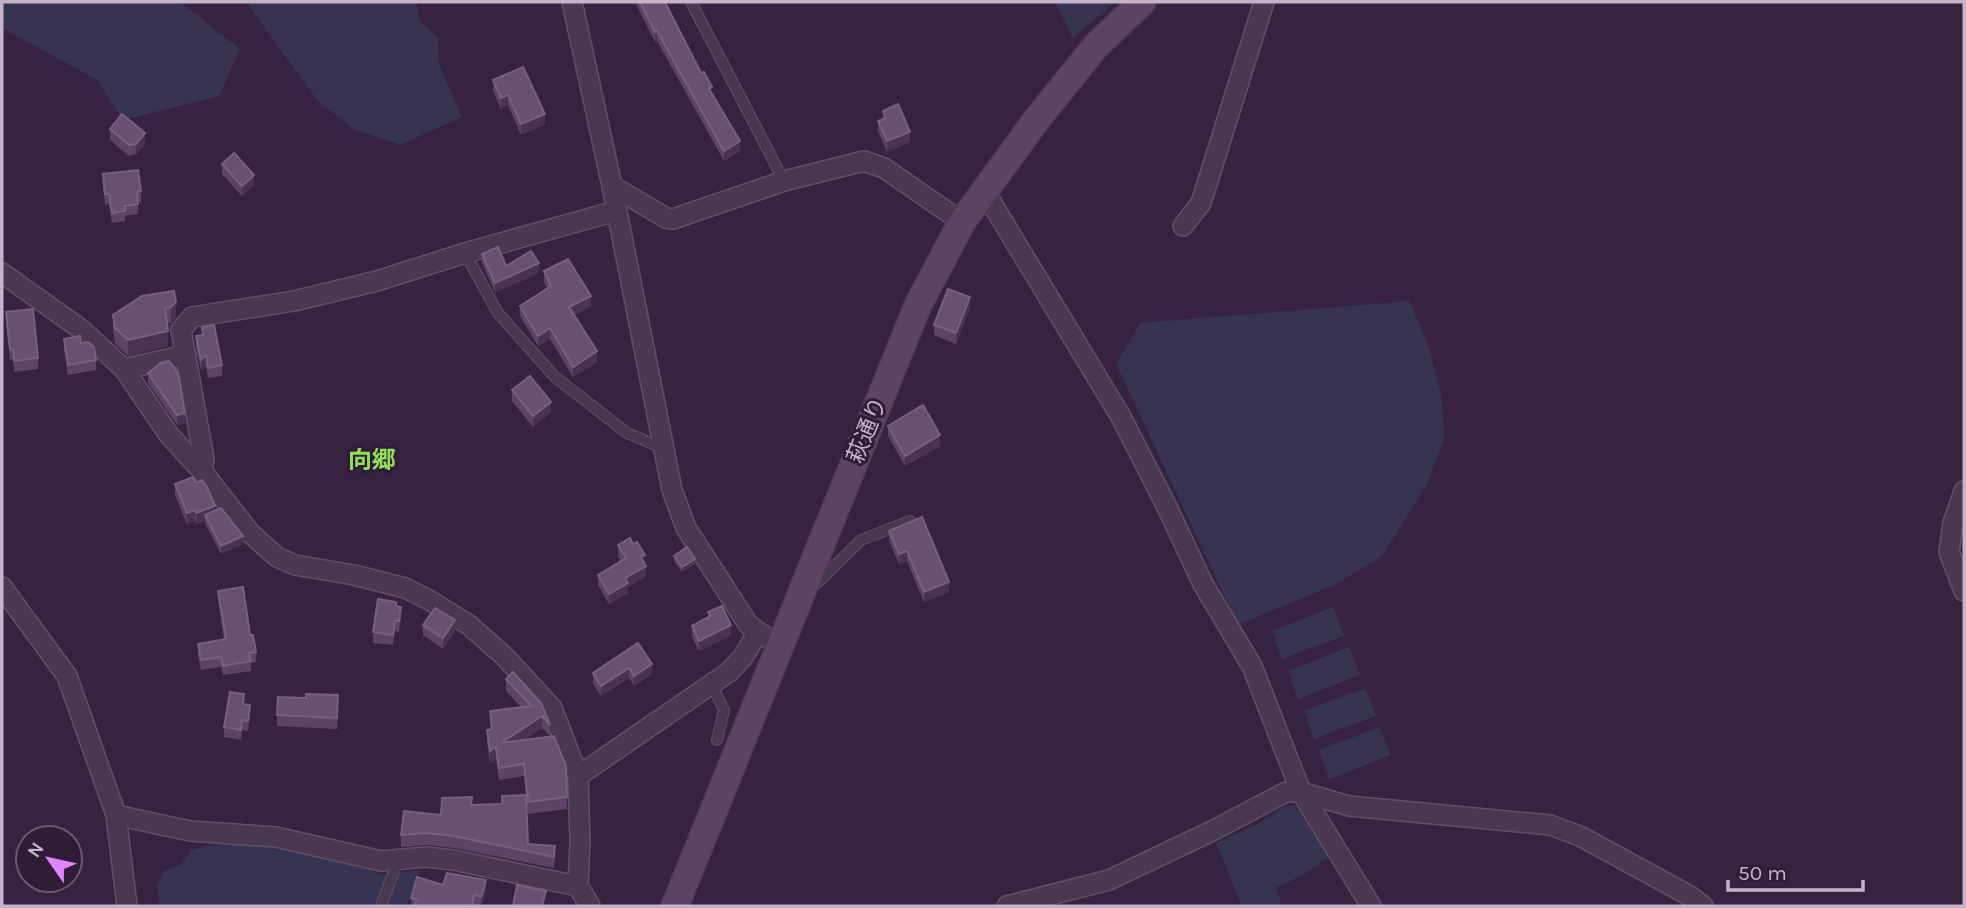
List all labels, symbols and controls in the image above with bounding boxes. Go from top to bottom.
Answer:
street label: 萩通り [842,393,892,467]
district label: 向郷 [348,446,396,474]
north arrow [14,824,84,894]
text: N [23,838,49,862]
scale bar [1728,848,1863,892]
text: 50 m [1738,861,1787,885]

